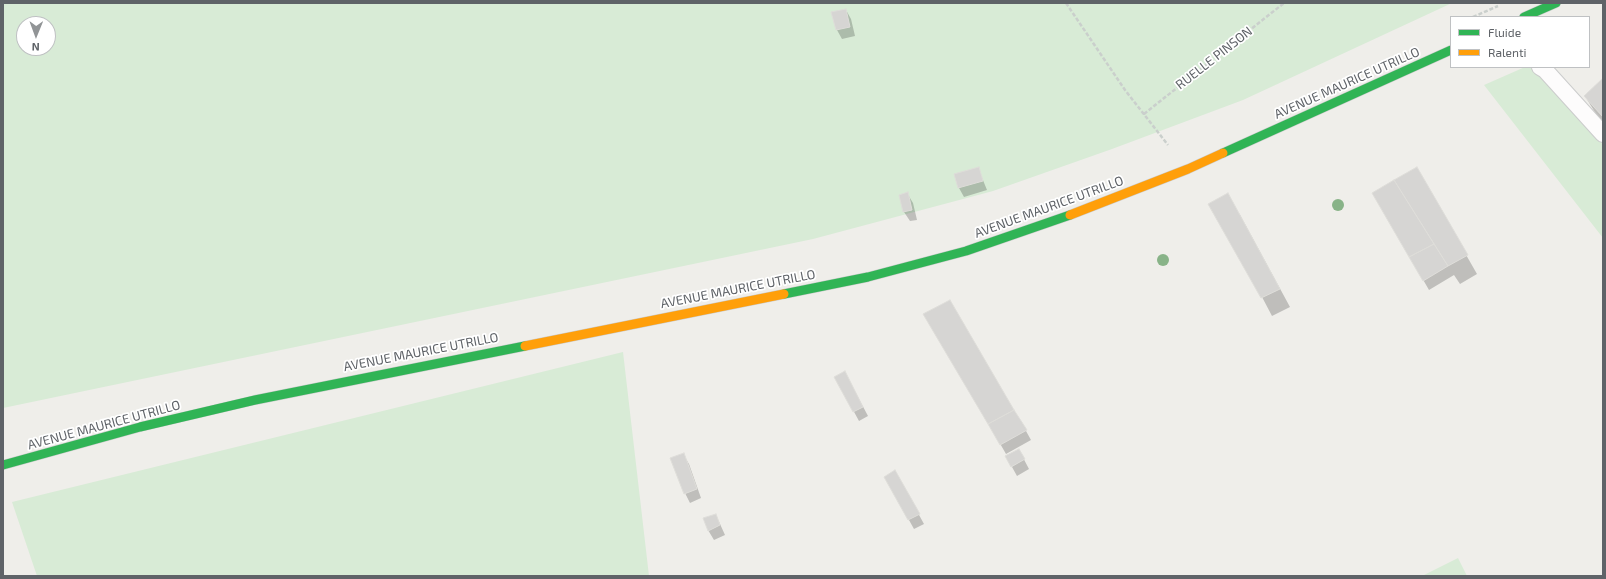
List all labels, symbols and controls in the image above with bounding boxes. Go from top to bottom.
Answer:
north arrow [16,16,56,56]
legend [1450,16,1590,68]
street label: RUELLE PINSON [1173,23,1255,93]
text: Fluide [1488,25,1521,39]
text: N [32,41,40,54]
street label: AVENUE MAURICE UTRILLO [1272,44,1422,122]
text: Ralenti [1488,45,1527,59]
street label: AVENUE MAURICE UTRILLO [972,173,1126,241]
street label: AVENUE MAURICE UTRILLO [659,266,817,312]
street label: AVENUE MAURICE UTRILLO [342,329,500,375]
street label: AVENUE MAURICE UTRILLO [26,397,182,453]

